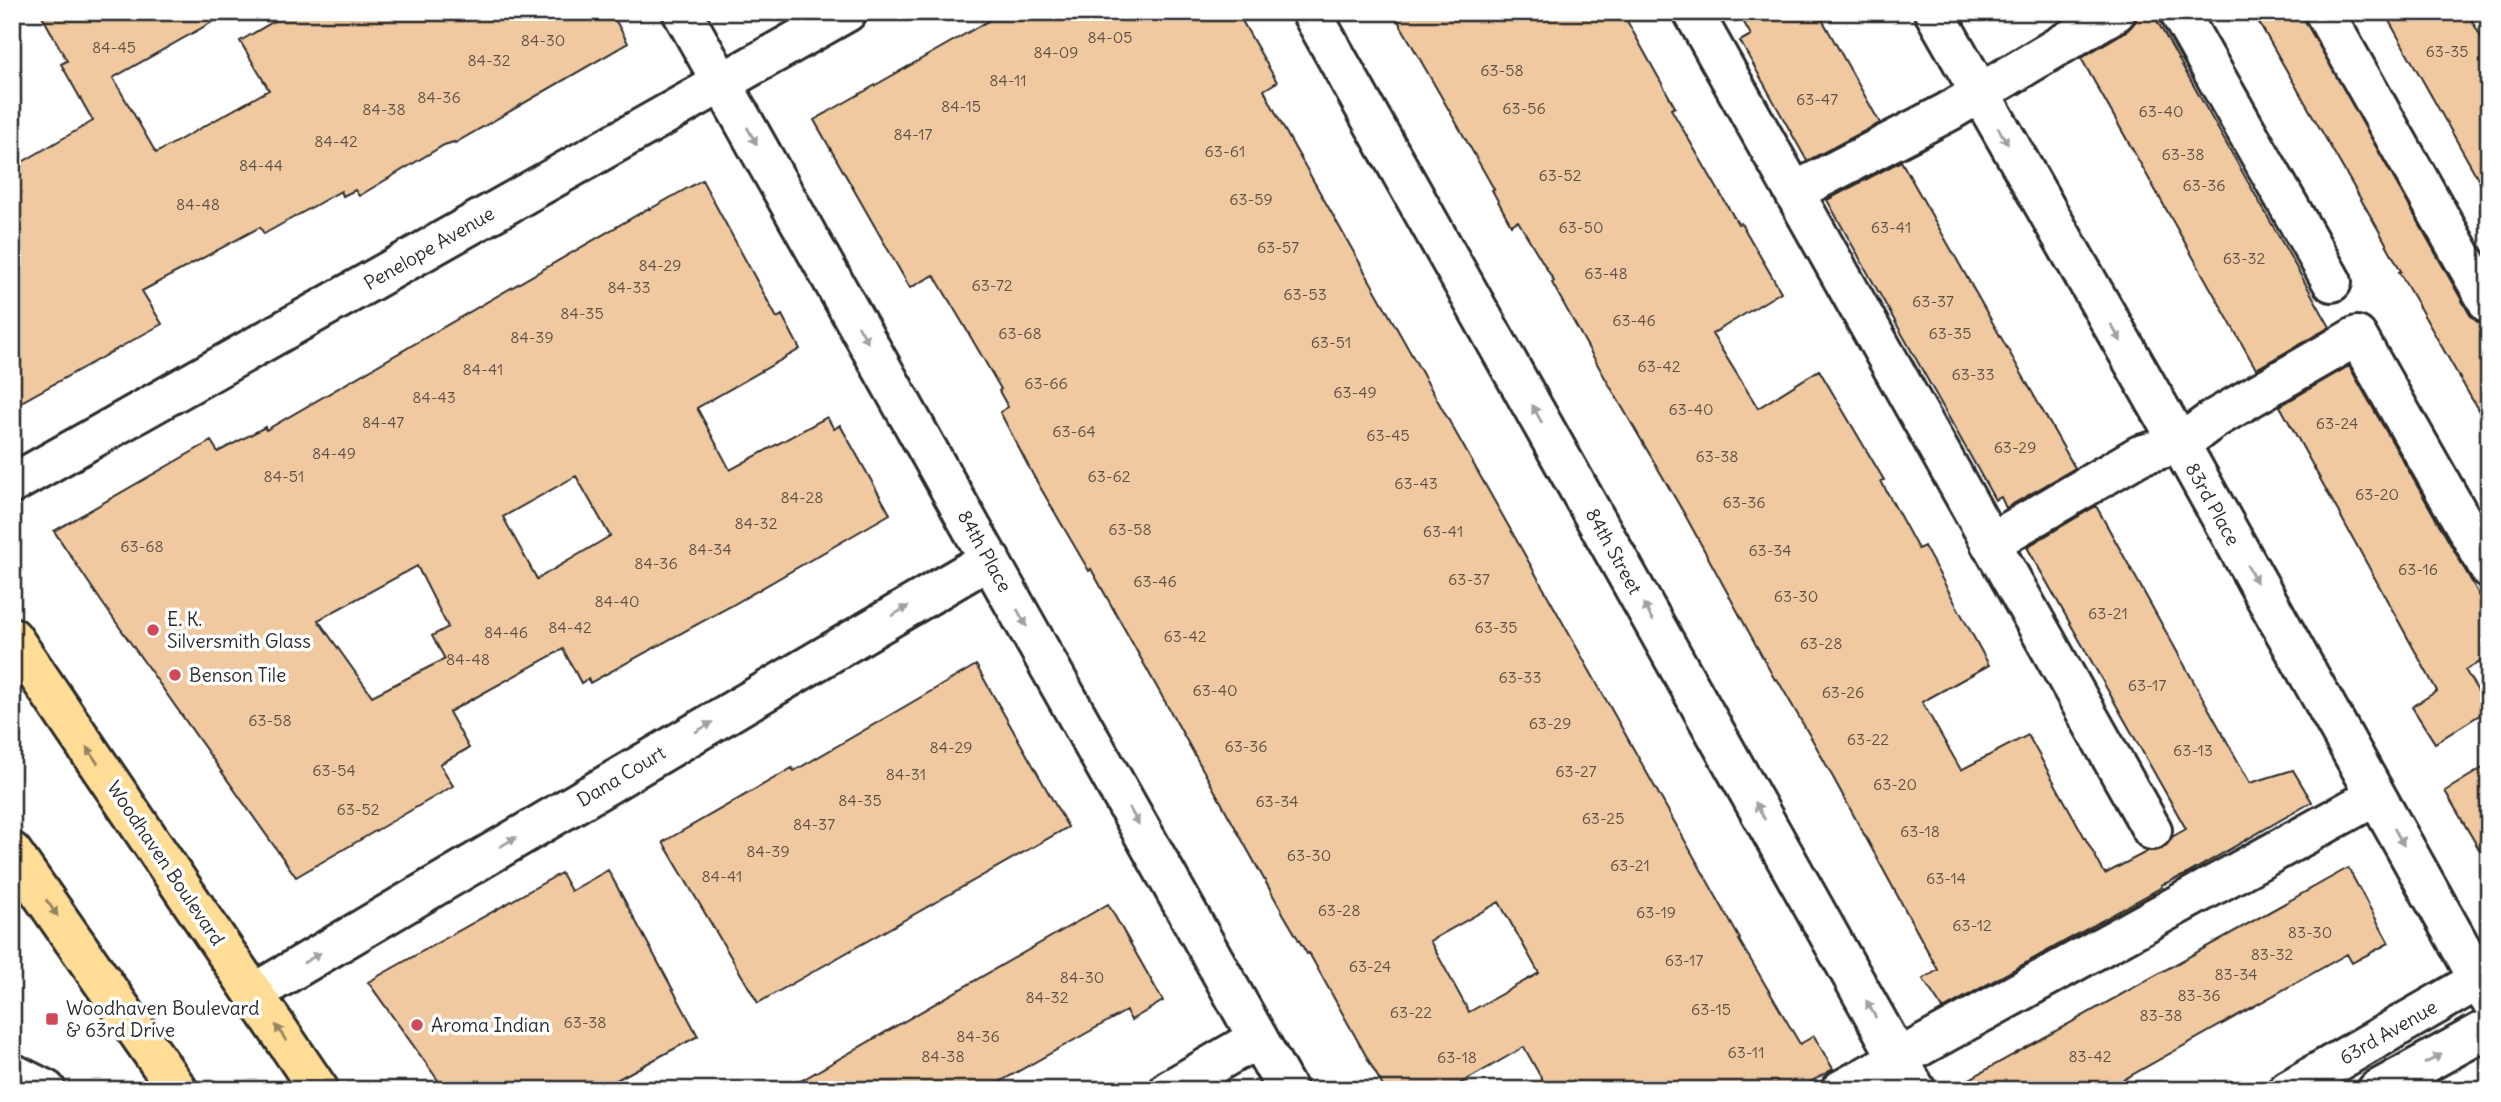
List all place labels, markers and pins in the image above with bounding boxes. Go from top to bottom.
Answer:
place label: E. K. Silversmith Glass [167,607,311,653]
marker: E. K. Silversmith Glass [145,622,161,638]
place label: Benson Tile [189,663,286,687]
marker: Benson Tile [167,667,183,683]
place label: Woodhaven Boulevard & 63rd Drive [66,996,259,1042]
marker: Woodhaven Boulevard & 63rd Drive [44,1011,60,1027]
place label: Aroma Indian [431,1013,550,1037]
marker: Aroma Indian [409,1017,425,1033]

